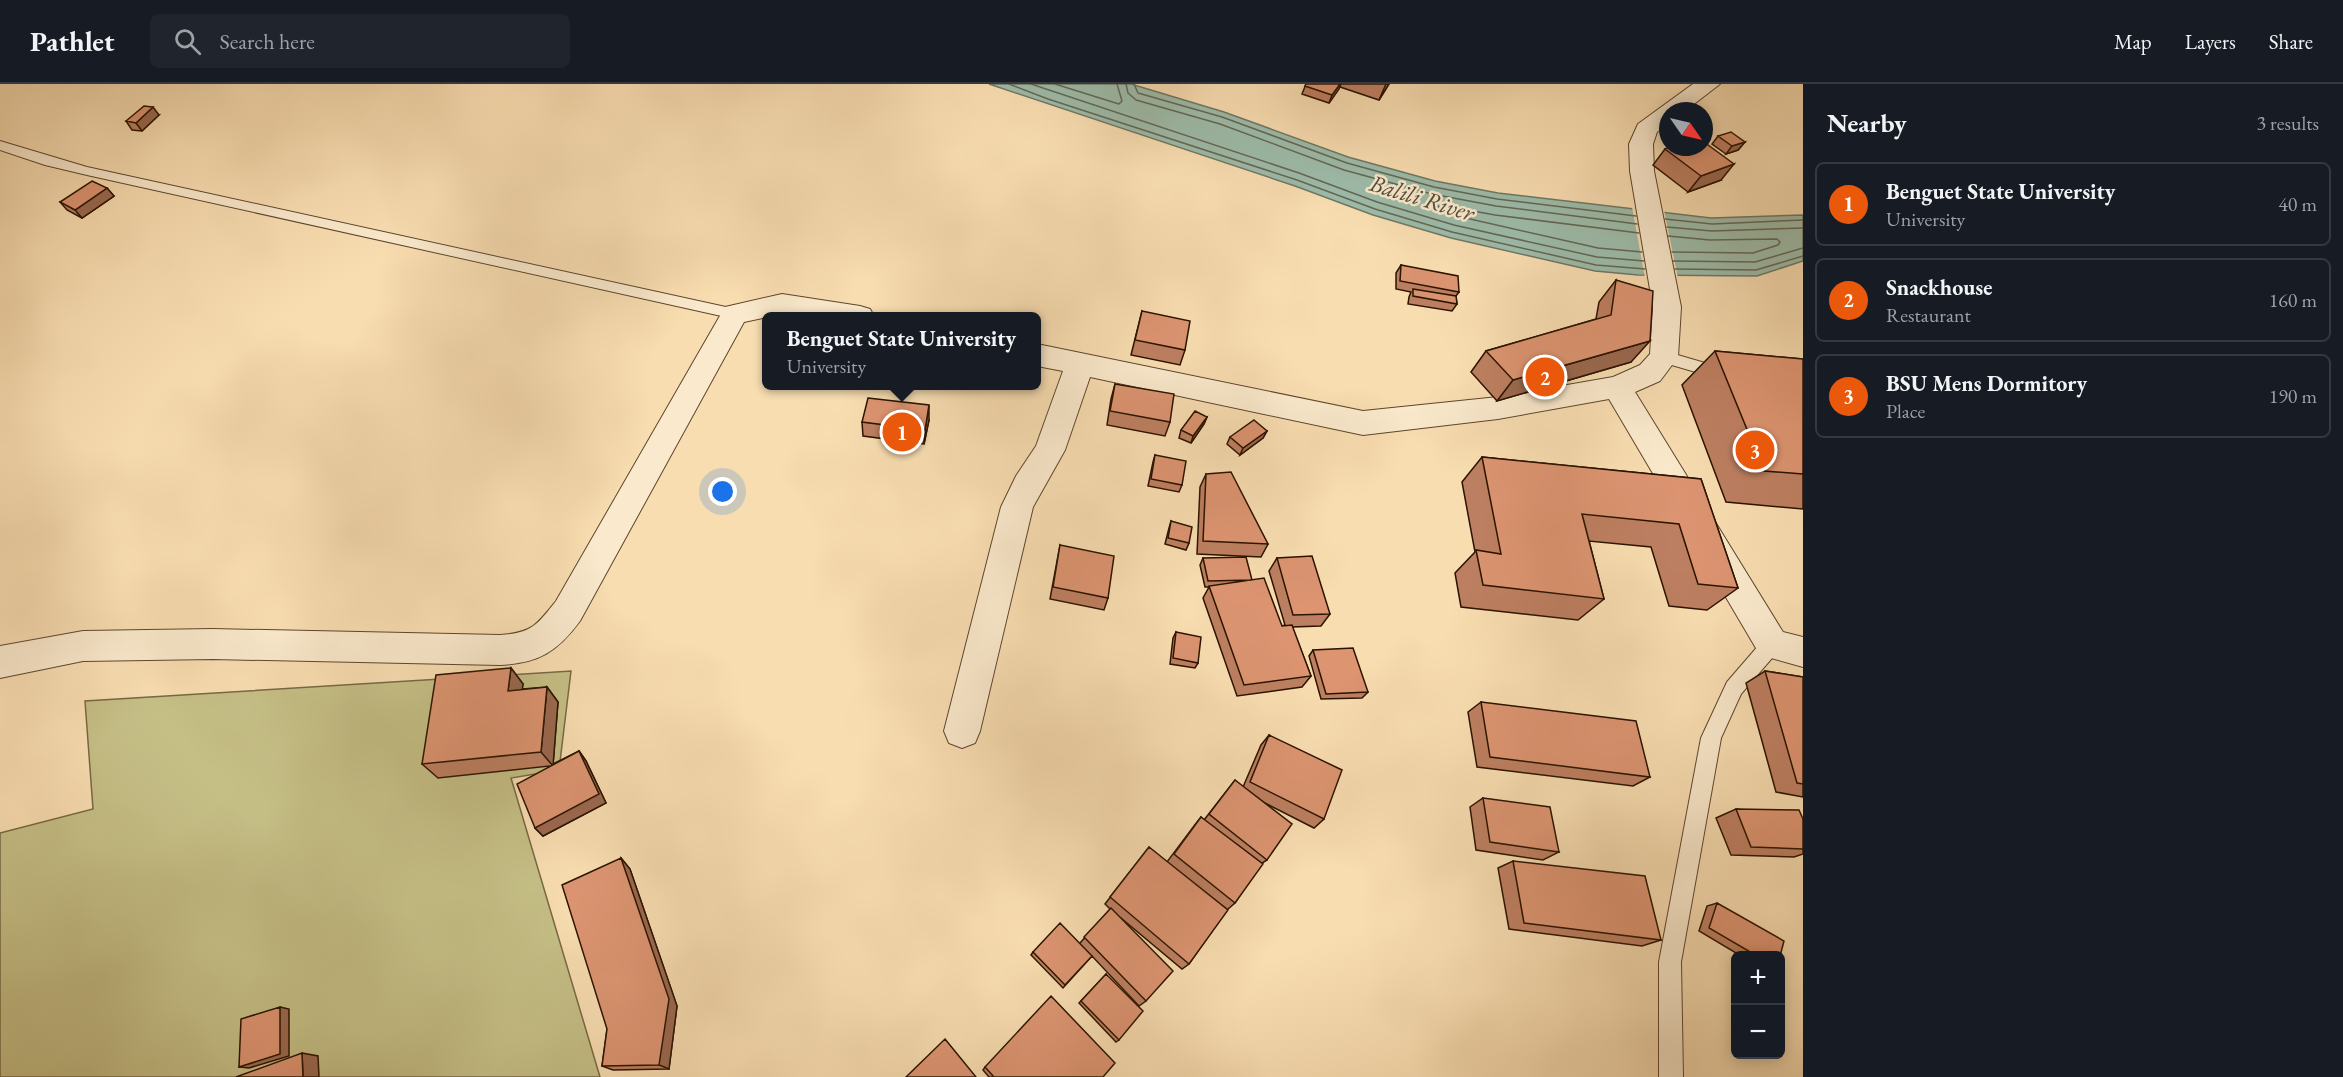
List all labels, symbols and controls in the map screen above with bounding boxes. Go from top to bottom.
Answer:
search box [150,14,570,68]
text: Pathlet [30,23,114,59]
icon: search [171,25,204,58]
text: Search here [219,27,315,56]
text: Map [2114,28,2152,55]
text: Layers [2185,28,2236,55]
text: Share [2269,28,2313,55]
north arrow [1659,102,1713,156]
text: Nearby [1827,106,1907,140]
text: 3 results [2256,110,2319,136]
water label: Balili River [1365,167,1480,229]
text: Benguet State University [1886,177,2115,206]
text: 1 [1843,191,1854,217]
text: 40 m [2278,191,2317,217]
text: University [1886,206,1965,232]
text: Snackhouse [1886,273,1992,302]
text: 2 [1843,287,1854,313]
text: 160 m [2269,287,2317,313]
text: Restaurant [1886,302,1971,328]
popup [762,312,1041,390]
text: Benguet State University [787,324,1016,353]
text: University [787,353,866,379]
pin: 2 [1526,354,1564,400]
text: BSU Mens Dormitory [1886,369,2087,398]
text: 3 [1843,383,1854,409]
text: 190 m [2269,383,2317,409]
text: Place [1886,398,1925,424]
pin: 1 [882,410,922,454]
pin: 3 [1736,428,1774,472]
your location [708,477,737,506]
map controls [1731,951,1785,1059]
button: + [1731,951,1785,1005]
button: − [1731,1005,1785,1059]

